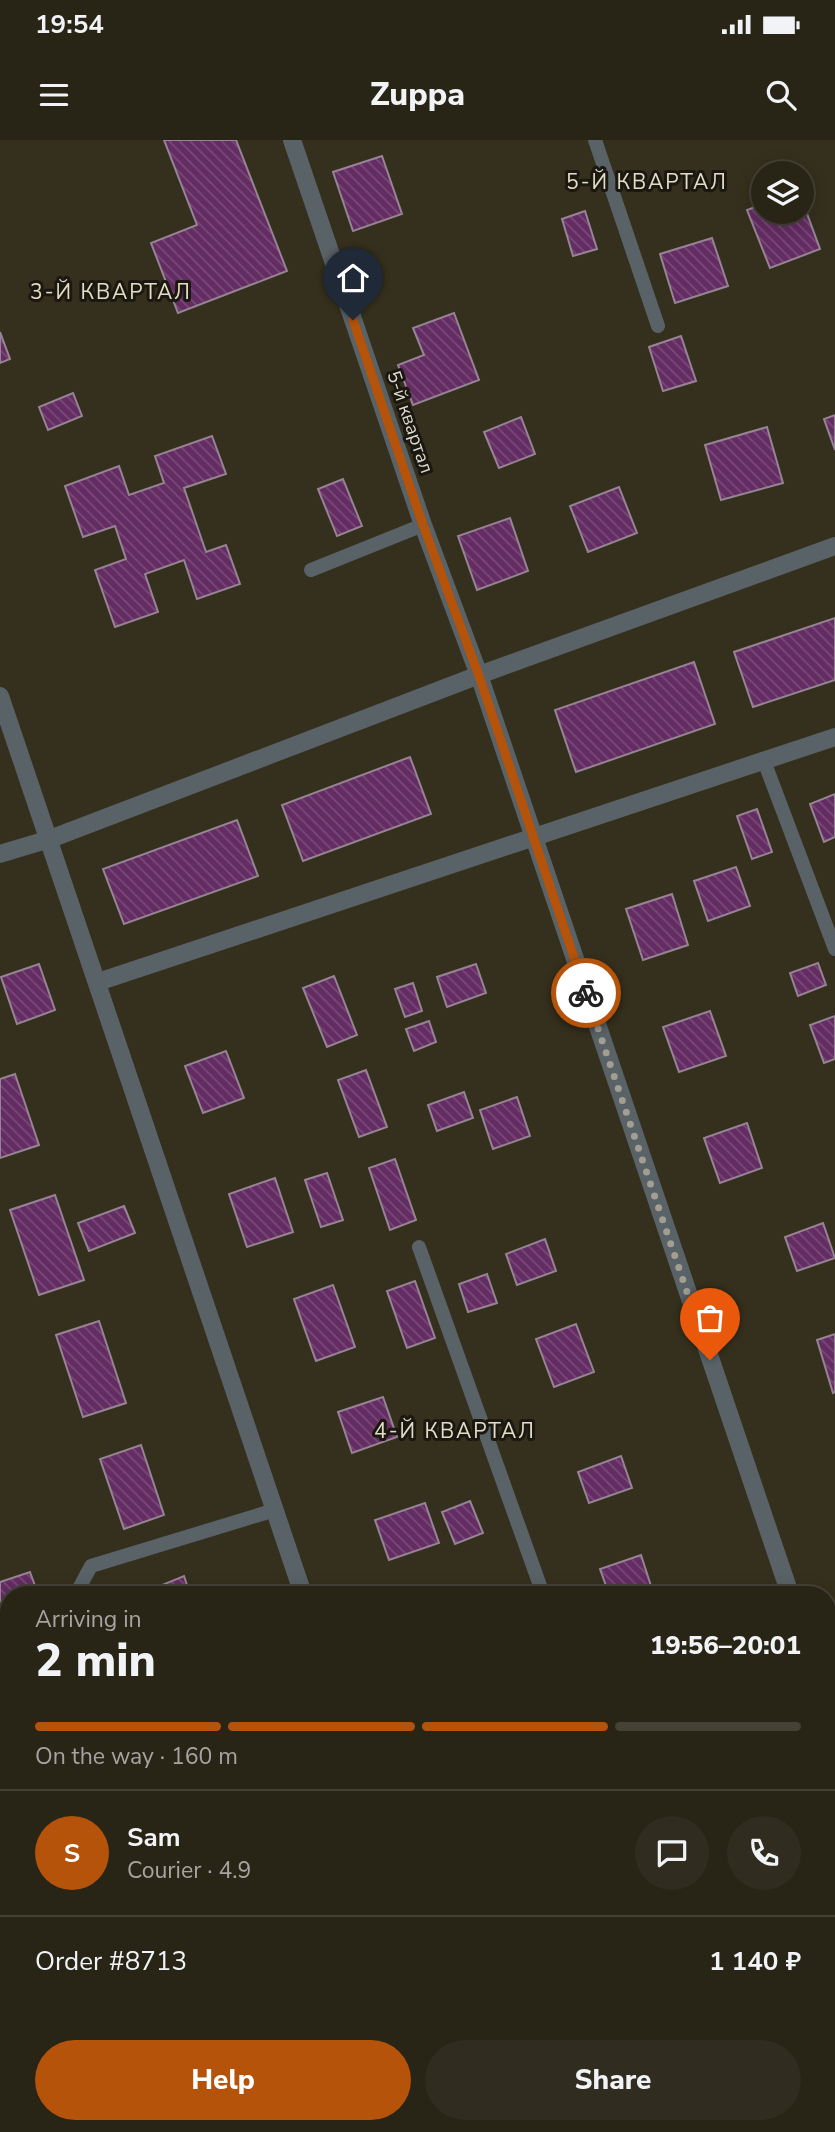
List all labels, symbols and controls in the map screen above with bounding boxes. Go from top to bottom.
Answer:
text: 19:54 [35,7,104,42]
text: Zuppa [370,73,465,116]
icon: menu [35,76,73,114]
icon: search [762,76,800,114]
map controls [751,161,814,224]
button: layers [751,161,814,224]
district label: 5-Й КВАРТАЛ [566,168,728,196]
pin [323,248,383,320]
icon: home [334,259,372,297]
district label: 3-Й КВАРТАЛ [30,278,192,306]
street label: 5-й квартал [380,367,440,477]
courier [551,958,621,1028]
icon: bike [567,974,605,1012]
pin [680,1288,740,1360]
icon: bag [691,1299,729,1337]
district label: 4-Й КВАРТАЛ [374,1417,536,1445]
text: Arriving in [35,1604,142,1635]
text: 19:56–20:01 [650,1628,801,1663]
text: 2 min [35,1629,156,1692]
text: On the way · 160 m [35,1741,238,1772]
button: chat [635,1816,709,1890]
button: phone [727,1816,801,1890]
text: Sam [127,1820,180,1855]
text: S [64,1836,80,1871]
text: Courier · 4.9 [127,1855,251,1886]
text: Order #8713 [35,1944,187,1979]
text: 1 140 ₽ [709,1944,801,1979]
button: Help [35,2040,411,2120]
button: Share [425,2040,801,2120]

